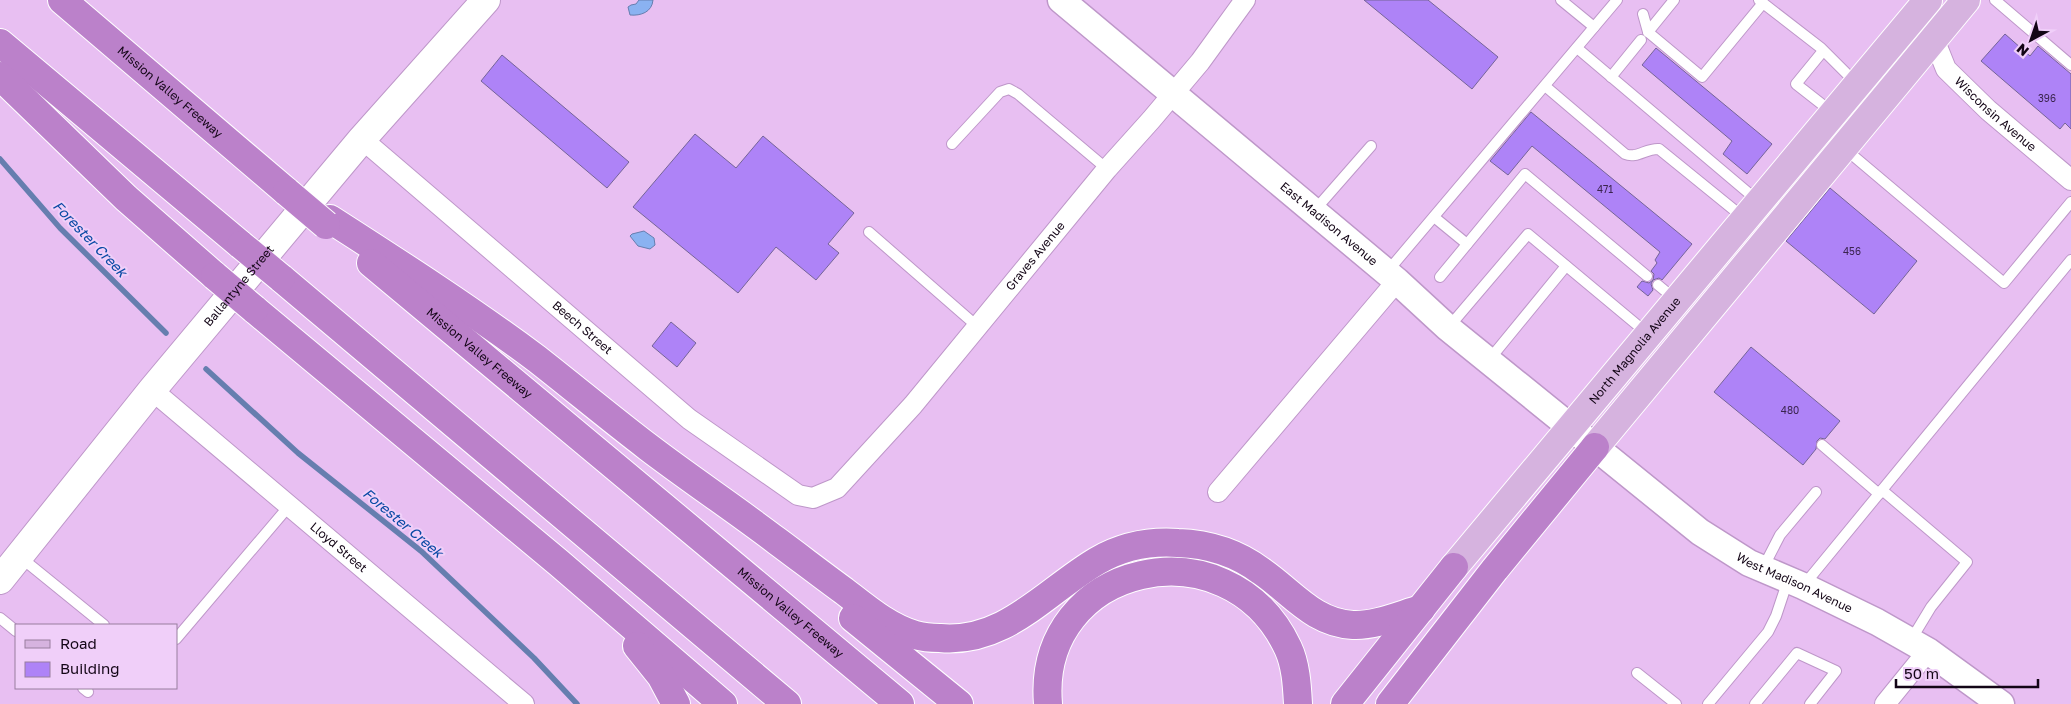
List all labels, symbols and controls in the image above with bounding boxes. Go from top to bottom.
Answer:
north arrow [2006,15,2056,65]
text: N [2013,40,2032,60]
street label: Mission Valley Freeway [115,43,226,141]
street label: Wisconsin Avenue [1952,73,2039,154]
house number: 396 [2038,92,2056,104]
street label: East Madison Avenue [1277,179,1381,269]
house number: 471 [1597,183,1613,195]
water label: Forester Creek [50,197,132,282]
street label: Graves Avenue [1002,218,1068,293]
street label: Ballantyne Street [200,242,277,329]
house number: 456 [1843,245,1861,257]
street label: North Magnolia Avenue [1585,294,1683,407]
street label: Beech Street [549,297,616,357]
street label: Mission Valley Freeway [424,304,536,402]
house number: 480 [1781,404,1799,416]
water label: Forester Creek [360,484,448,562]
street label: Lloyd Street [307,519,370,575]
street label: West Madison Avenue [1734,549,1855,616]
street label: Mission Valley Freeway [735,564,847,661]
legend [15,624,178,689]
text: Road [60,634,97,652]
scale bar [1896,656,2038,688]
text: Building [60,659,120,677]
text: 50 m [1904,664,1939,682]

